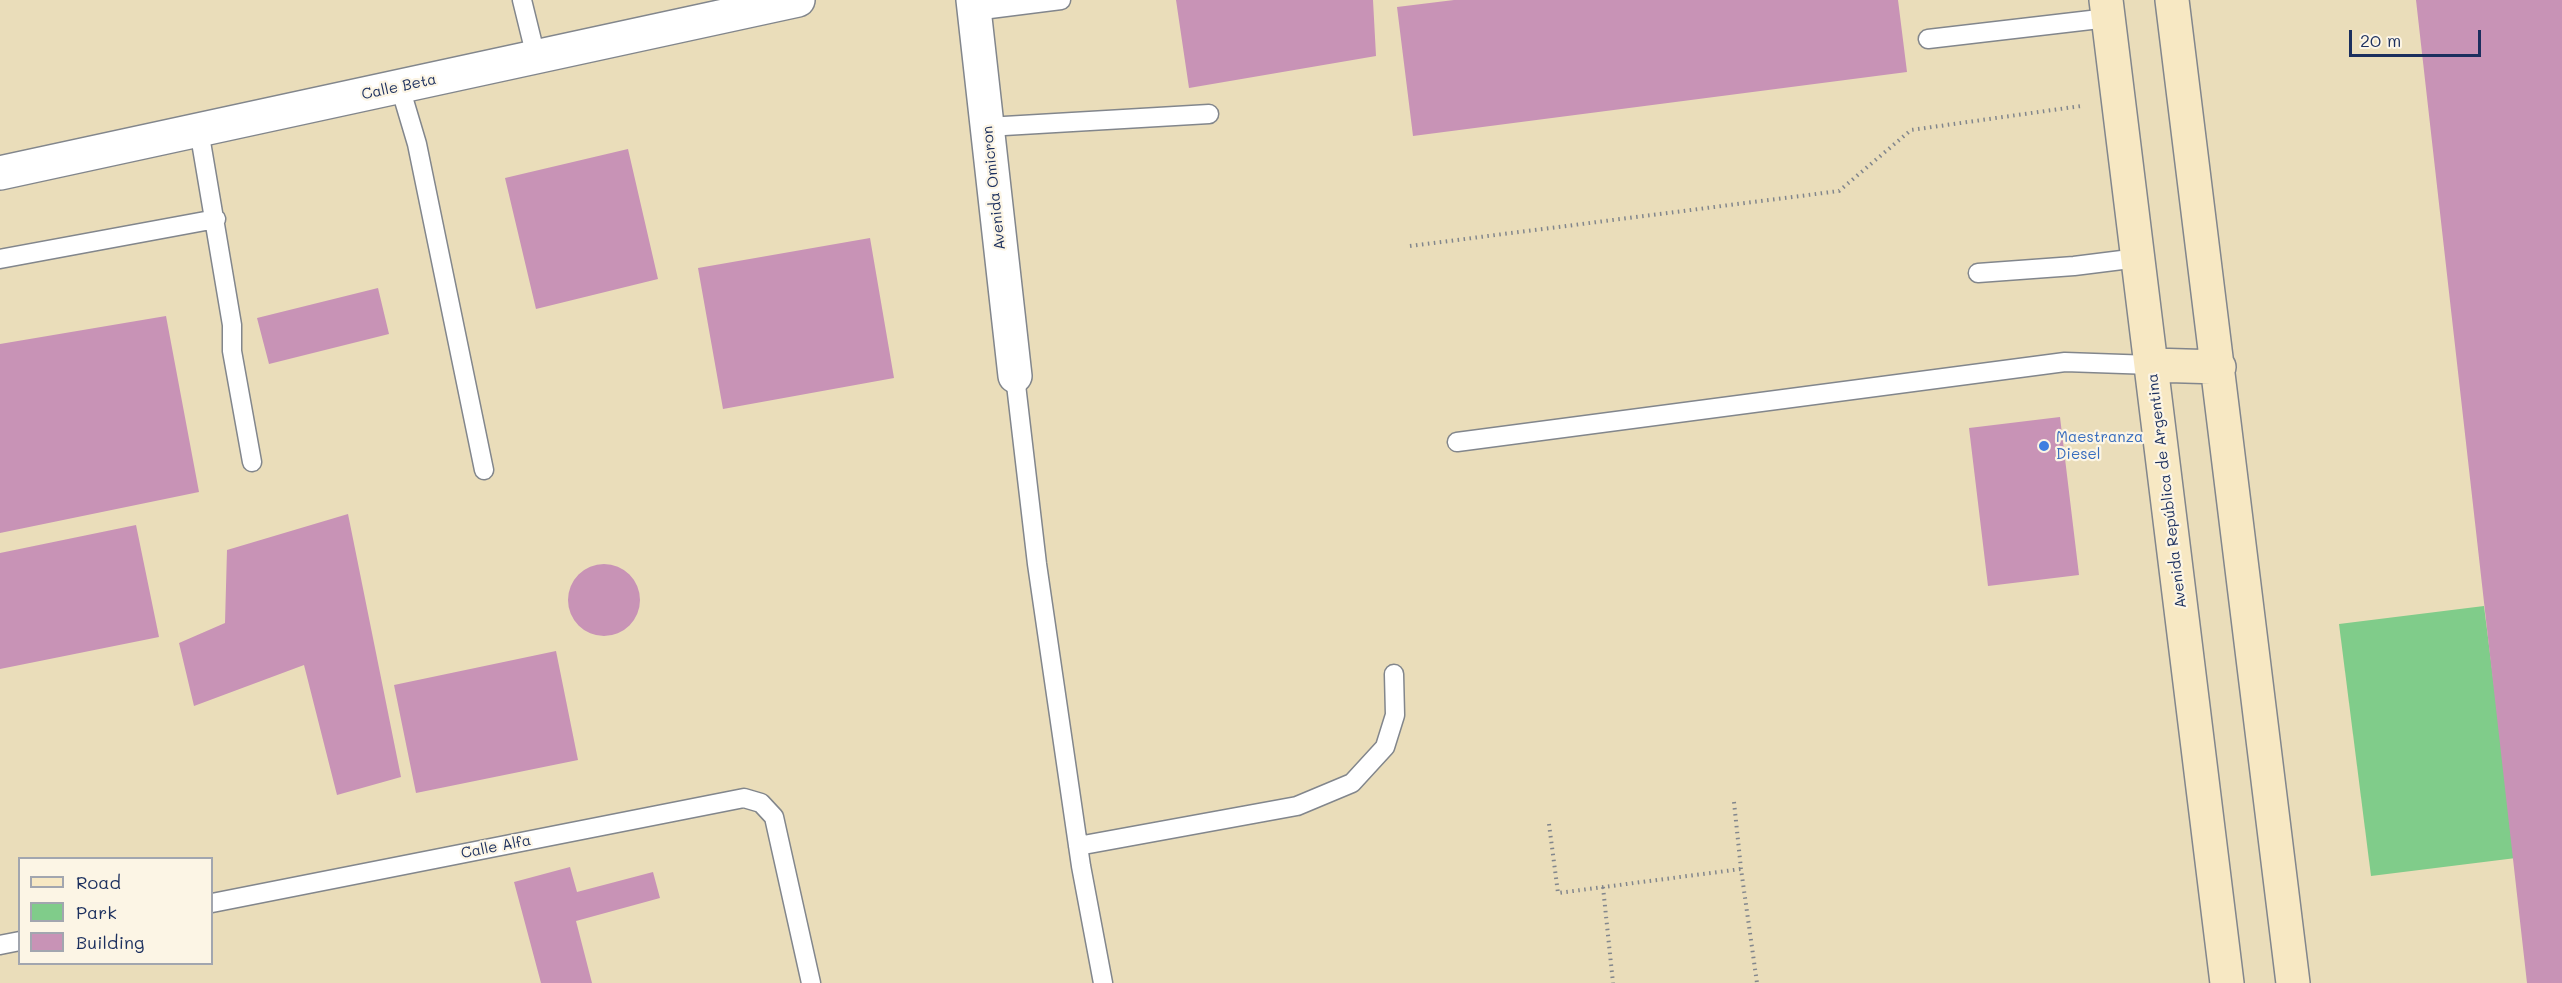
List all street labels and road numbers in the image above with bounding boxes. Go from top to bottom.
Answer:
street label: Calle Beta [360,70,438,104]
street label: Avenida Omicron [979,125,1009,251]
street label: Avenida República de Argentina [2144,373,2190,609]
street label: Calle Alfa [459,831,533,863]

